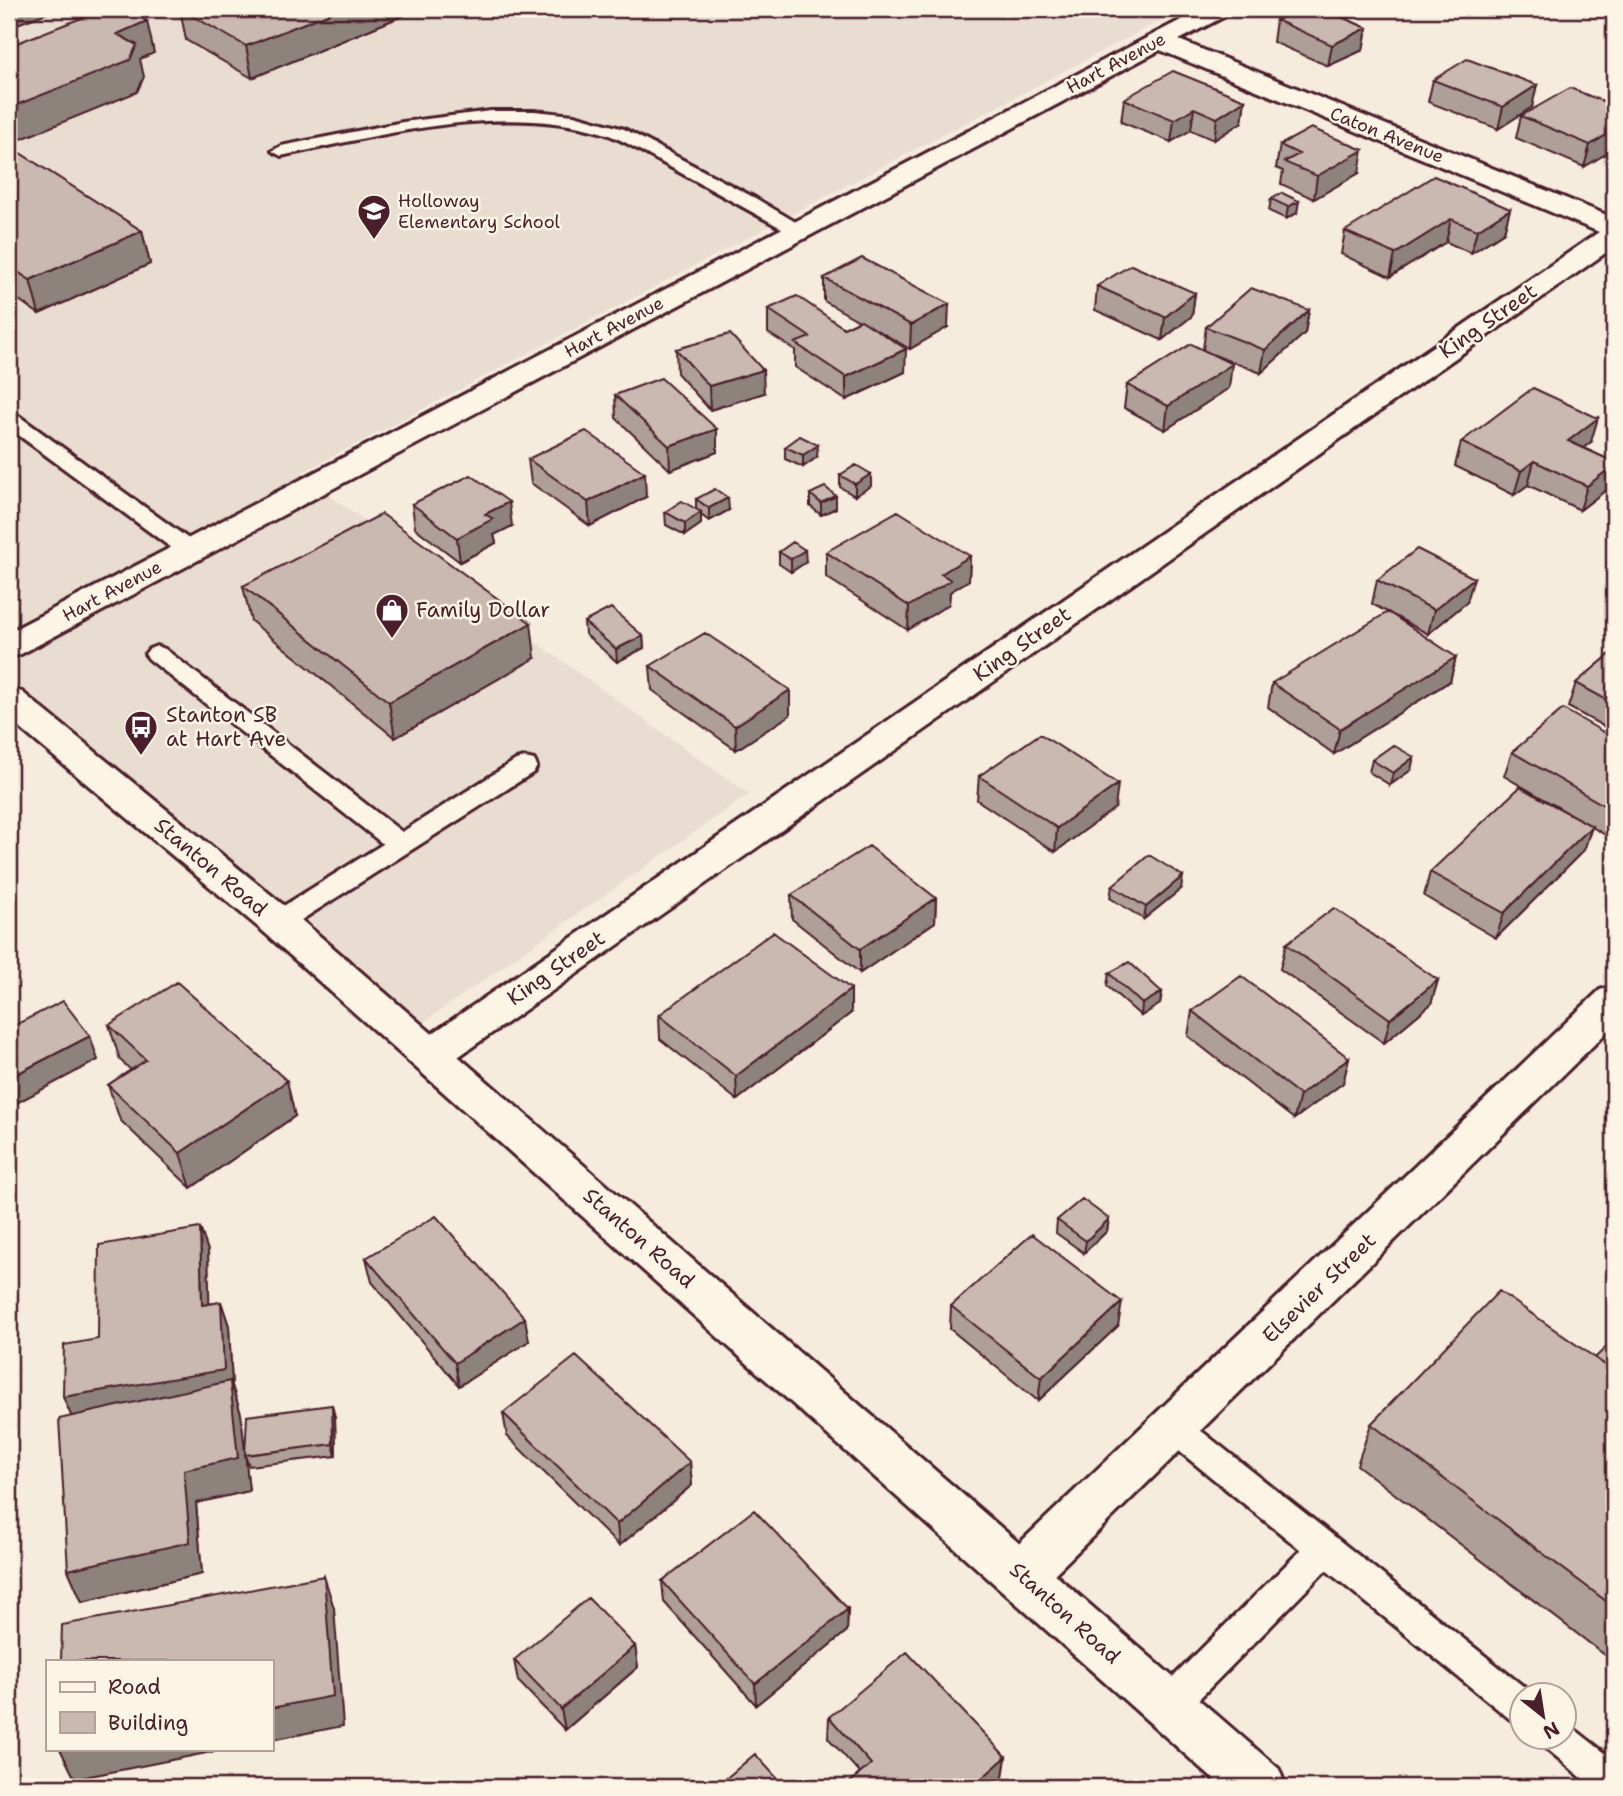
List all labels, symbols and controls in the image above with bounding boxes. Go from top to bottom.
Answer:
street label: Hart Avenue [1062,27,1170,99]
street label: Caton Avenue [1327,101,1447,169]
place label: Holloway Elementary School [398,189,561,234]
school or university icon: Holloway Elementary School [355,192,393,241]
street label: King Street [1434,277,1542,365]
street label: Hart Avenue [560,291,668,363]
street label: Hart Avenue [58,555,166,627]
shop icon: Family Dollar [373,591,411,640]
place label: Family Dollar [416,596,550,624]
street label: King Street [968,600,1076,688]
place label: Stanton SB at Hart Ave [166,701,286,753]
bus stop icon: Stanton SB at Hart Ave [122,708,160,757]
street label: Stanton Road [148,811,274,923]
street label: King Street [502,924,610,1012]
street label: Stanton Road [577,1182,701,1294]
street label: Elsevier Street [1256,1227,1382,1349]
street label: Stanton Road [1004,1556,1126,1670]
legend [46,1660,273,1750]
text: Road [108,1673,161,1701]
north arrow [1508,1680,1578,1750]
text: Building [108,1709,188,1737]
text: N [1538,1716,1564,1745]

